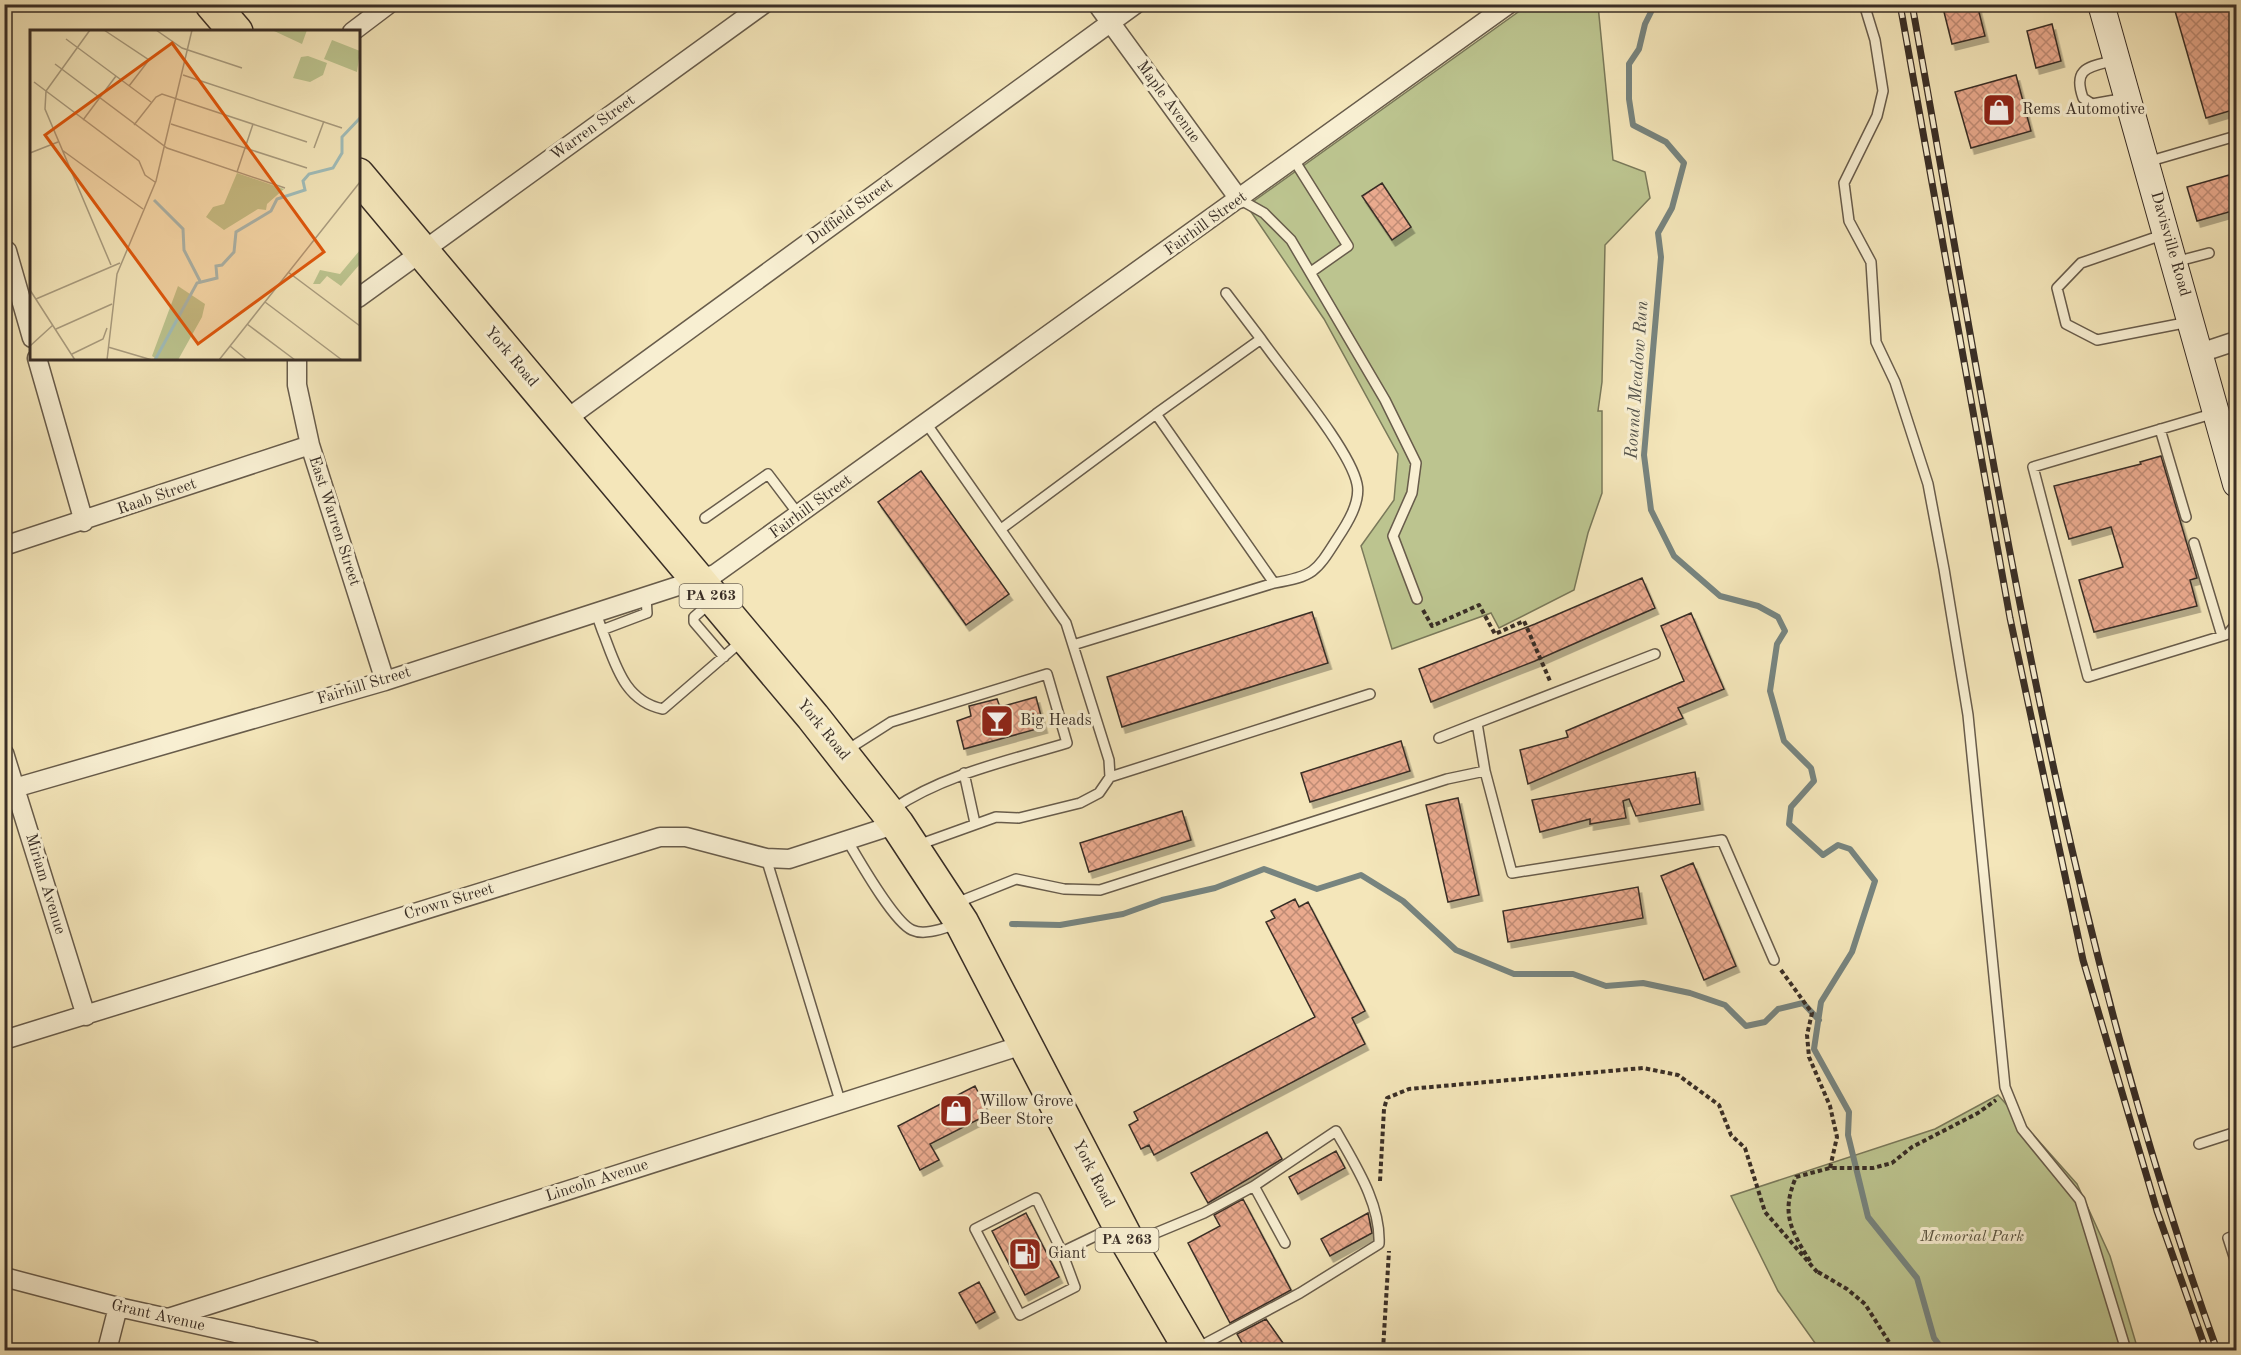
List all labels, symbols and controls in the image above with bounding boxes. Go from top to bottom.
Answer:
inset map [30,30,360,360]
street label: Maple Avenue [1133,58,1203,146]
street label: Warren Street [548,92,638,164]
shop icon: Rems Automotive [1981,92,2017,128]
place label: Rems Automotive [2022,102,2145,118]
street label: Duffield Street [804,175,896,248]
street label: Fairhill Street [1162,189,1250,259]
street label: Davisville Road [2147,190,2193,298]
water label: Round Meadow Run [1622,300,1652,461]
street label: York Road [481,324,541,390]
street label: East Warren Street [305,454,363,588]
street label: Fairhill Street [767,472,855,542]
street label: Raab Street [115,476,199,518]
road number: PA 263 [680,584,742,608]
street label: Fairhill Street [315,664,413,708]
street label: York Road [794,696,852,764]
bar icon: Big Heads [979,703,1015,739]
place label: Big Heads [1020,713,1092,729]
street label: Miriam Avenue [22,832,68,936]
street label: Crown Street [402,881,496,923]
shop icon: Willow Grove Beer Store [938,1093,974,1129]
place label: Willow Grove Beer Store [979,1094,1073,1128]
street label: York Road [1069,1138,1117,1210]
street label: Lincoln Avenue [544,1157,650,1205]
road number: PA 263 [1096,1228,1158,1252]
park label: Memorial Park [1919,1229,2024,1245]
fuel station icon: Giant [1007,1236,1043,1272]
place label: Giant [1048,1246,1086,1262]
street label: Grant Avenue [110,1297,206,1335]

